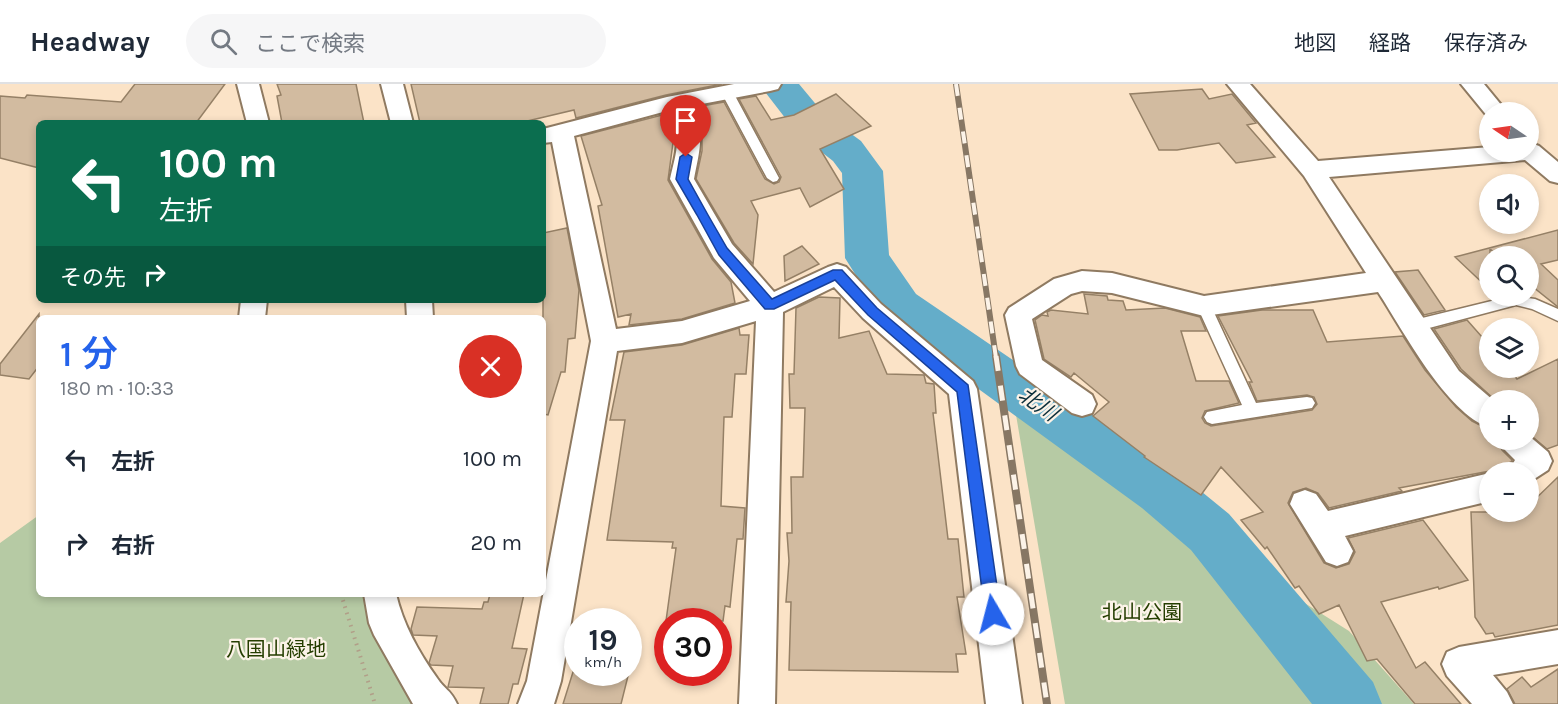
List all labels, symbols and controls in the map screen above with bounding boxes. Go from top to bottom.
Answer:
search box [186,14,606,68]
text: Headway [30,25,150,58]
icon: search [207,25,240,58]
text: ここで検索 [255,31,365,57]
text: 地図 [1294,31,1336,55]
text: 経路 [1369,31,1411,55]
text: 保存済み [1444,31,1528,55]
pin [660,95,711,157]
north arrow [1479,102,1539,162]
map controls [1479,102,1539,522]
icon: arrive [669,104,702,137]
text: 100 m [159,138,278,188]
icon: left [60,144,138,222]
button: sound [1479,174,1539,234]
text: 左折 [159,195,213,227]
button: search [1479,246,1539,306]
icon: right [138,258,171,291]
text: その先 [60,265,126,291]
button: layers [1479,318,1539,378]
text: 1 分 [60,333,118,375]
button: close [459,335,522,398]
text: 180 m · 10:33 [60,377,174,400]
water label: 北川 [1014,382,1064,427]
button: + [1479,390,1539,450]
icon: left [60,443,93,476]
text: 100 m [463,446,522,472]
text: 左折 [111,449,155,475]
button: − [1479,462,1539,522]
icon: right [60,527,93,560]
text: 20 m [470,530,522,556]
text: 右折 [111,533,155,559]
position arrow [961,582,1025,646]
park label: 北山公園 [1102,601,1182,624]
speed limit sign: 30 [654,608,732,686]
text: 19 [588,622,617,658]
park label: 八国山緑地 [226,638,326,661]
text: km/h [584,653,622,671]

